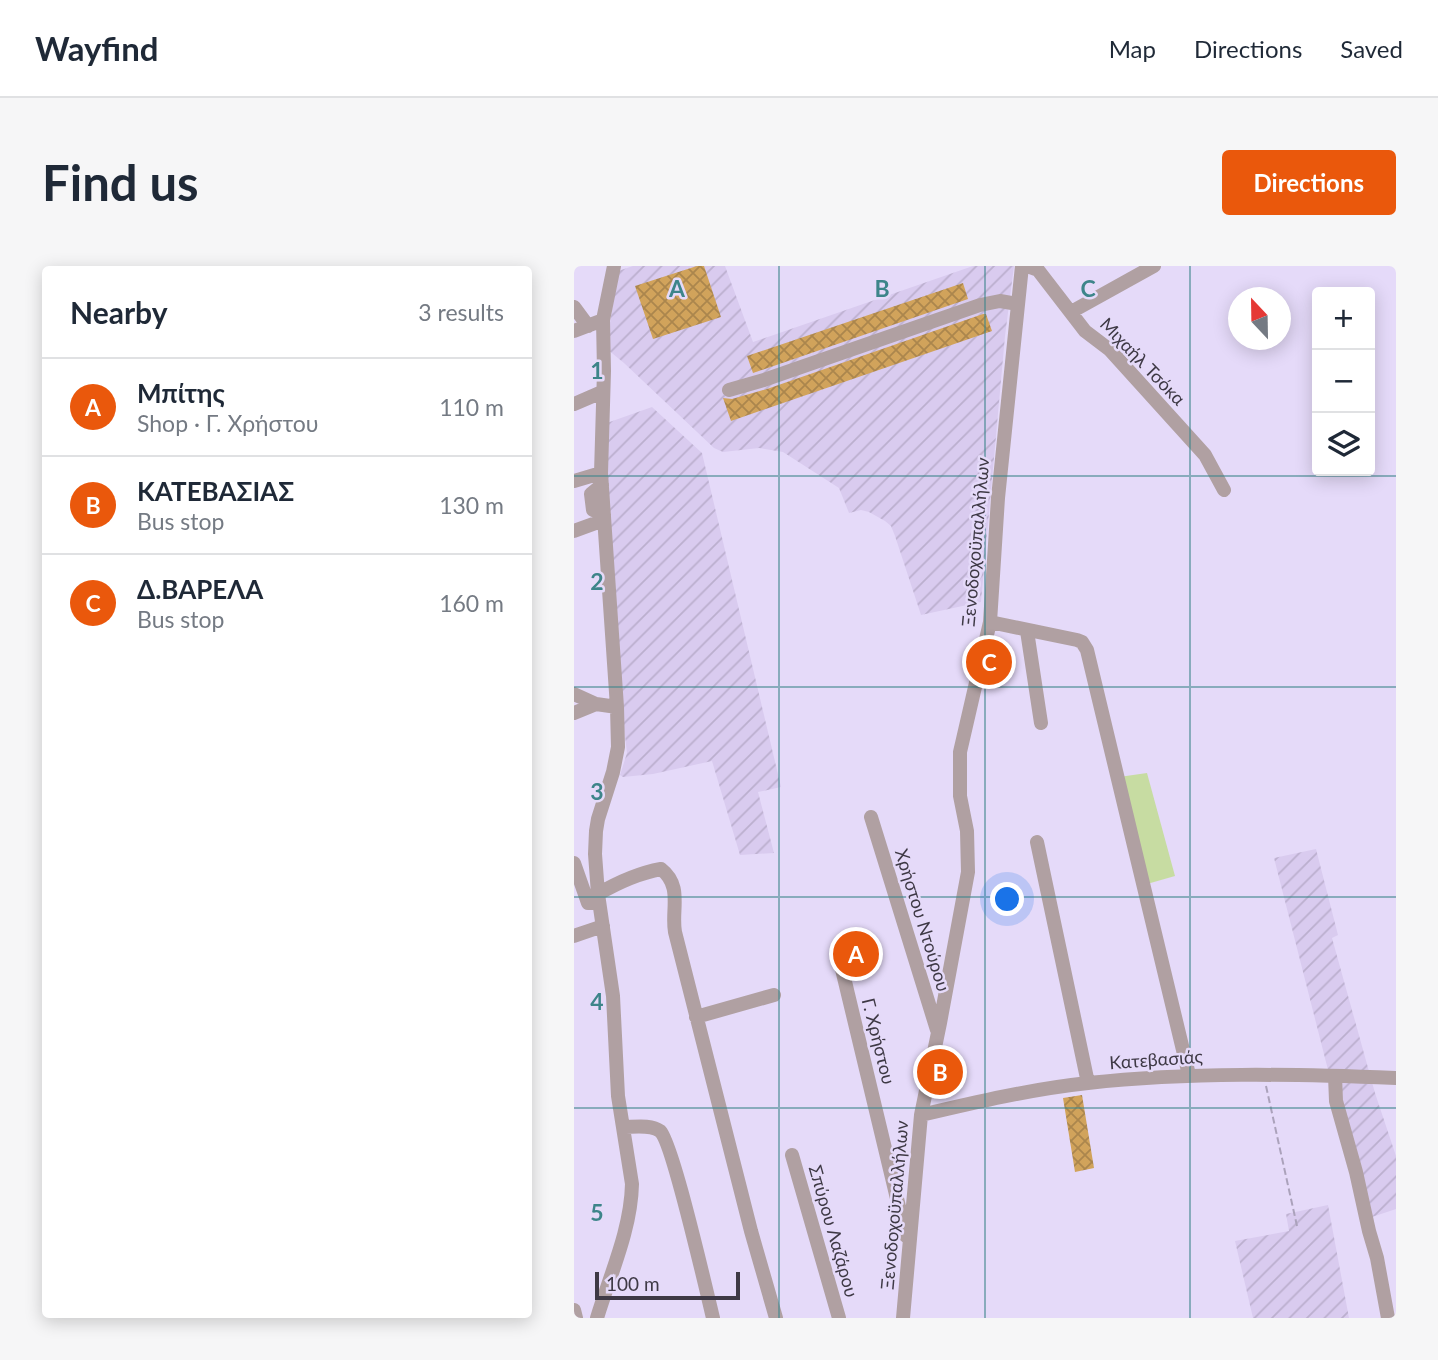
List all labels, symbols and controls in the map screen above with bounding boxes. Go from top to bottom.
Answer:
text: Wayfind [35,28,159,68]
text: Map [1109,34,1156,63]
text: Directions [1194,34,1302,63]
text: Saved [1340,34,1403,63]
button: Directions [1222,150,1396,215]
text: Find us [42,153,199,211]
text: A [668,274,686,302]
text: B [874,274,890,302]
text: C [1080,274,1096,302]
north arrow [1228,287,1291,350]
map controls [1312,287,1375,476]
button: + [1312,287,1375,350]
text: Nearby [70,294,168,330]
text: 3 results [418,298,504,326]
street label: Μιχαήλ Τσόκα [1096,313,1190,410]
button: − [1312,350,1375,413]
text: 1 [590,356,604,384]
text: Μπίτης [137,377,225,409]
text: A [85,393,101,421]
text: 110 m [439,393,504,421]
text: Shop · Γ. Χρήστου [137,409,318,437]
button: layers [1312,413,1375,476]
street label: Ξενοδοχοϋπαλλήλων [957,456,993,628]
text: ΚΑΤΕΒΑΣΙΑΣ [137,475,294,507]
text: B [85,491,101,519]
text: 130 m [439,491,504,519]
text: Bus stop [137,507,224,535]
text: 2 [590,567,604,595]
text: Δ.ΒΑΡΕΛΑ [137,573,263,605]
text: C [85,589,101,617]
text: 160 m [439,589,504,617]
text: Bus stop [137,605,224,633]
pin: C [966,636,1012,688]
text: 3 [590,777,604,805]
street label: Χρήστου Ντούρου [891,846,955,994]
your location [990,882,1024,916]
pin: A [833,928,879,980]
text: 4 [590,987,604,1015]
street label: Γ. Χρήστου [858,996,900,1086]
street label: Κατεβασιάς [1109,1045,1204,1073]
pin: B [917,1046,963,1098]
street label: Ξενοδοχοϋπαλλήλων [876,1119,912,1291]
street label: Σπύρου Λαζάρου [805,1162,863,1300]
text: 5 [590,1198,604,1226]
scale bar [595,1269,740,1301]
text: 100 m [606,1272,660,1295]

